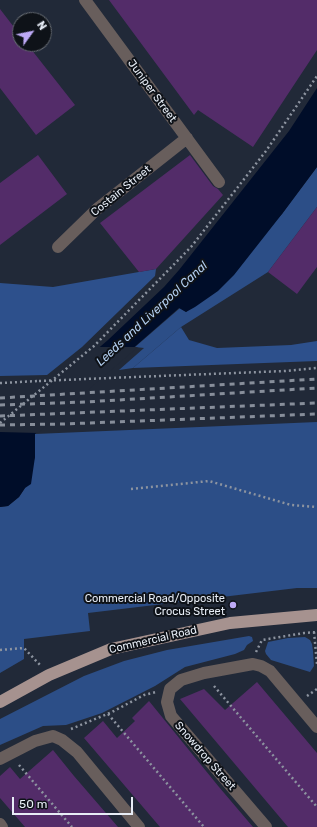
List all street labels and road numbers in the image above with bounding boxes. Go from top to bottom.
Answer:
street label: Juniper Street [125,57,179,125]
street label: Costain Street [88,163,154,219]
street label: Commercial Road [108,623,198,657]
street label: Snowdrop Street [172,719,238,793]

